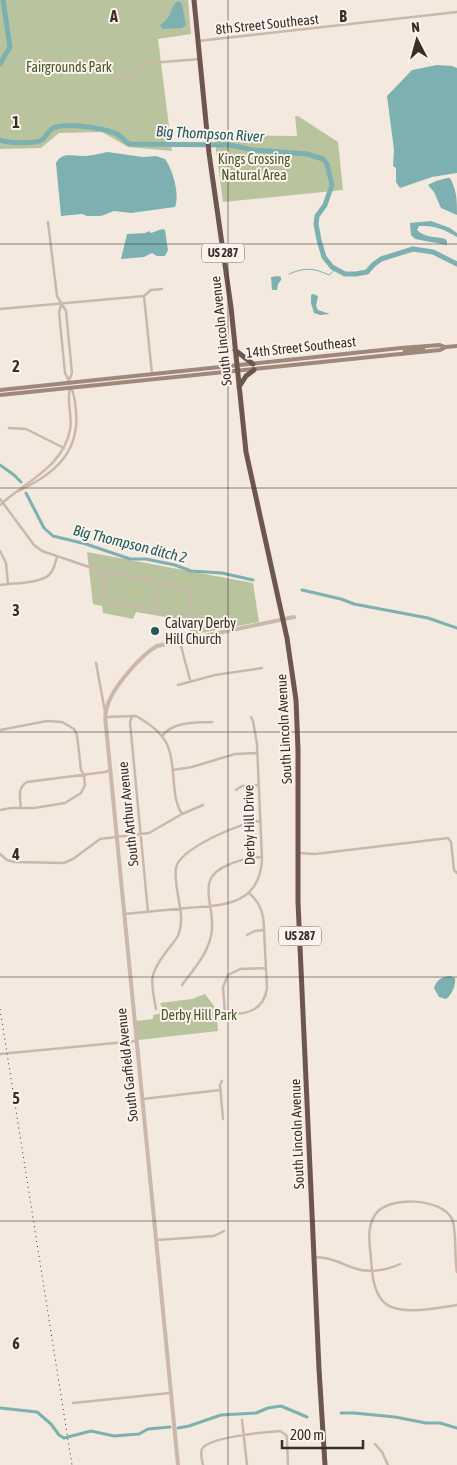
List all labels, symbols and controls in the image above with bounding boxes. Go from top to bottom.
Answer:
text: A [109,7,118,25]
text: B [339,7,347,25]
street label: 8th Street Southeast [215,11,319,37]
north arrow [392,15,442,65]
text: N [411,19,421,35]
park label: Fairgrounds Park [26,59,112,75]
text: 1 [12,113,20,131]
water label: Big Thompson River [156,122,265,145]
park label: Kings Crossing Natural Area [218,151,290,183]
road number: US 287 [202,244,244,262]
street label: South Lincoln Avenue [207,275,235,387]
street label: 14th Street Southeast [245,333,357,361]
text: 2 [12,357,20,375]
water label: Big Thompson ditch 2 [72,521,189,566]
text: 3 [12,601,20,619]
place label: Calvary Derby Hill Church [165,615,236,647]
marker: Calvary Derby Hill Church [149,625,161,637]
street label: South Lincoln Avenue [273,673,295,785]
street label: South Arthur Avenue [115,761,141,867]
street label: Derby Hill Drive [240,785,258,865]
text: 4 [11,845,20,863]
road number: US 287 [279,926,321,946]
street label: South Garfield Avenue [113,1007,141,1123]
park label: Derby Hill Park [161,1007,237,1023]
street label: South Lincoln Avenue [287,1079,307,1189]
text: 5 [12,1089,20,1107]
text: 6 [12,1334,20,1352]
scale bar [282,1418,363,1450]
text: 200 m [290,1426,324,1443]

